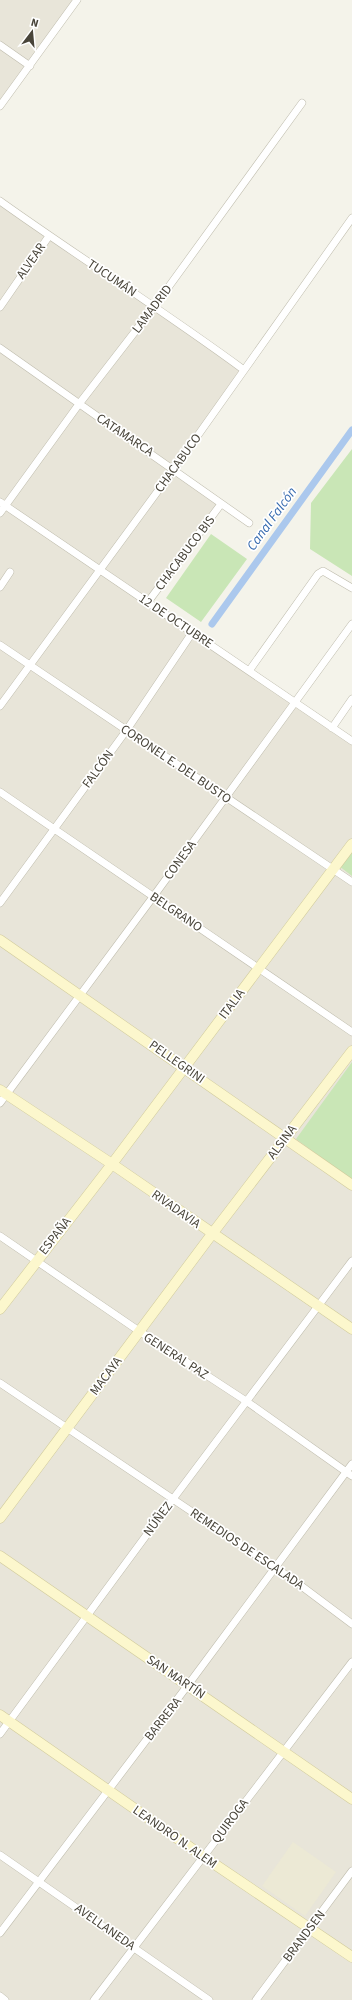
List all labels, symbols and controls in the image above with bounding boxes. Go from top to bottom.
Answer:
north arrow [12,12,52,52]
text: N [29,15,40,31]
street label: ALVEAR [12,239,50,283]
street label: TUCUMÁN [84,255,140,301]
street label: LAMADRID [128,281,176,337]
street label: CATAMARCA [93,409,158,461]
street label: CHACABUCO [150,430,206,496]
water label: Canal Falcón [242,483,302,555]
street label: CHACABUCO BIS [151,512,219,594]
street label: 12 DE OCTUBRE [135,589,217,653]
street label: CORONEL E. DEL BUSTO [117,720,235,808]
street label: FALCÓN [78,746,118,792]
street label: CONESA [160,836,201,883]
street label: BELGRANO [146,888,206,936]
street label: ITALIA [215,984,250,1023]
street label: PELLEGRINI [145,1036,209,1088]
street label: ALSINA [263,1120,301,1163]
street label: RIVADAVIA [148,1185,205,1233]
street label: ESPAÑA [35,1213,76,1259]
street label: GENERAL PAZ [140,1328,212,1384]
street label: MACAYA [86,1352,127,1399]
street label: NÚÑEZ [139,1498,177,1540]
street label: REMEDIOS DE ESCALADA [186,1504,308,1595]
street label: SAN MARTÍN [143,1651,209,1703]
street label: BARRERA [140,1693,186,1745]
street label: QUIROGA [207,1794,253,1847]
street label: LEANDRO N. ALEM [129,1801,221,1873]
street label: AVELLANEDA [71,1899,140,1955]
street label: BRANDSEN [279,1906,329,1966]

